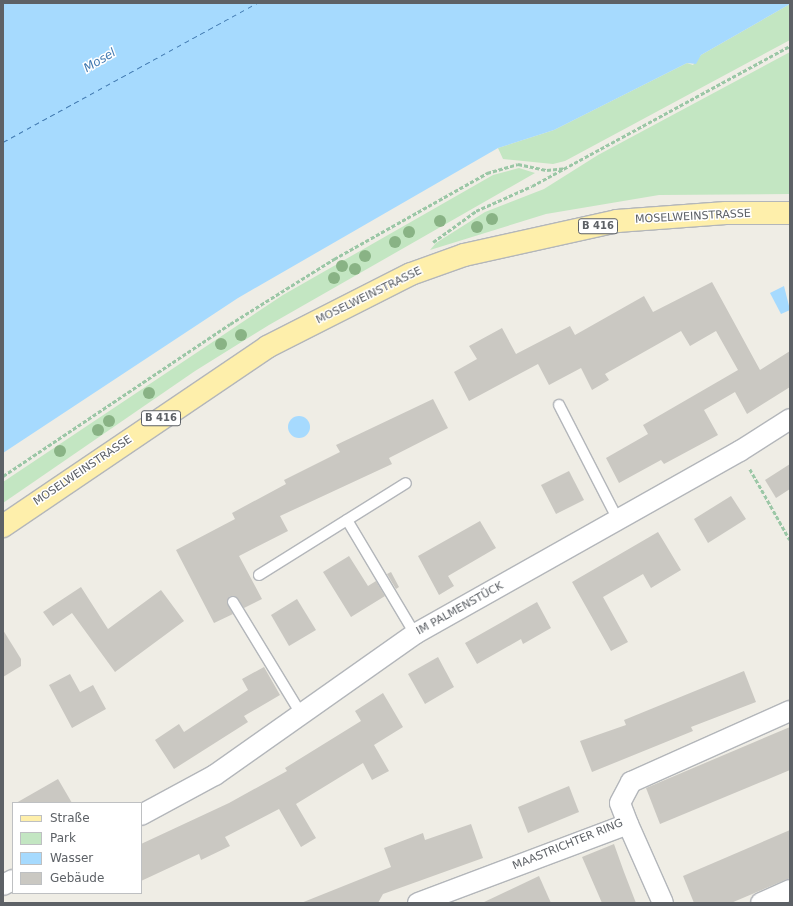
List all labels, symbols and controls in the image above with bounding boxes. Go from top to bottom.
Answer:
water label: Mosel [81,46,119,76]
street label: MOSELWEINSTRASSE [635,207,751,227]
road number: B 416 [578,218,618,234]
street label: MOSELWEINSTRASSE [314,265,424,327]
road number: B 416 [141,410,181,426]
street label: MOSELWEINSTRASSE [31,433,135,509]
street label: IM PALMENSTÜCK [414,580,506,638]
legend [12,802,142,894]
text: Straße [50,811,90,825]
street label: MAASTRICHTER RING [511,817,625,873]
text: Park [50,831,76,845]
text: Wasser [50,851,93,865]
text: Gebäude [50,871,104,885]

